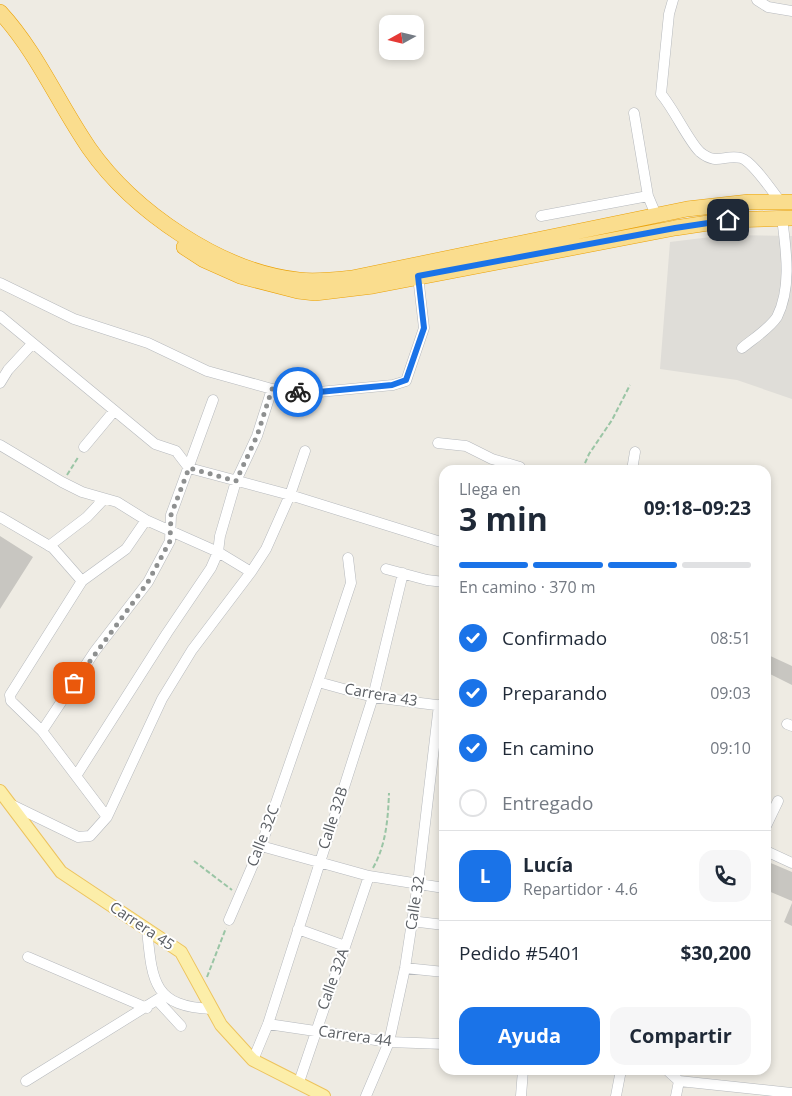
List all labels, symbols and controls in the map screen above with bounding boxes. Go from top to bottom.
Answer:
north arrow [379,15,424,60]
map controls [379,15,424,60]
pin [707,199,749,241]
icon: home [714,206,742,234]
courier [273,367,323,417]
icon: bike [284,378,312,406]
text: Llega en [459,478,521,500]
text: 09:18–09:23 [644,495,751,521]
text: 3 min [459,497,548,540]
text: En camino · 370 m [459,576,596,598]
icon: check [459,624,487,652]
text: Confirmado [502,625,607,651]
text: 08:51 [710,627,751,649]
pin [53,662,95,704]
icon: bag [60,669,88,697]
street label: Carrera 43 [343,678,419,710]
icon: check [459,679,487,707]
text: Preparando [502,680,607,706]
text: 09:03 [710,682,751,704]
icon: check [459,734,487,762]
text: En camino [502,735,594,761]
text: 09:10 [710,737,751,759]
street label: Calle 32B [313,784,352,851]
text: Entregado [502,790,593,816]
street label: Calle 32C [241,802,283,869]
button: phone [699,850,751,902]
text: Lucía [523,852,573,878]
text: L [480,863,490,889]
street label: Calle 32 [400,874,428,931]
text: Repartidor · 4.6 [523,878,638,900]
street label: Carrera 45 [106,896,179,954]
text: Pedido #5401 [459,940,581,966]
text: $30,200 [680,940,751,966]
street label: Calle 32A [312,945,353,1012]
button: Ayuda [459,1007,600,1065]
button: Compartir [610,1007,751,1065]
street label: Carrera 44 [317,1020,394,1050]

